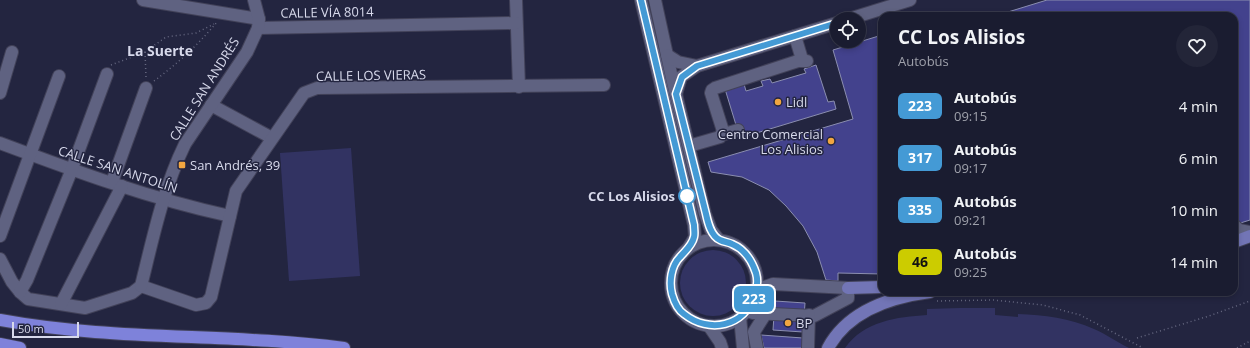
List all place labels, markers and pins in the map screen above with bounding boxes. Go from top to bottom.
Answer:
place label: Lidl [786,93,807,111]
marker: Lidl [773,97,783,107]
place label: Centro Comercial Los Alisios [718,125,823,158]
marker: Centro Comercial Los Alisios [826,136,836,146]
place label: San Andrés, 39 [190,156,280,174]
marker: San Andrés, 39 [177,160,187,170]
place label: CC Los Alisios [588,187,675,205]
marker: CC Los Alisios [678,187,696,205]
place label: BP [796,314,812,332]
marker: BP [783,318,793,328]

